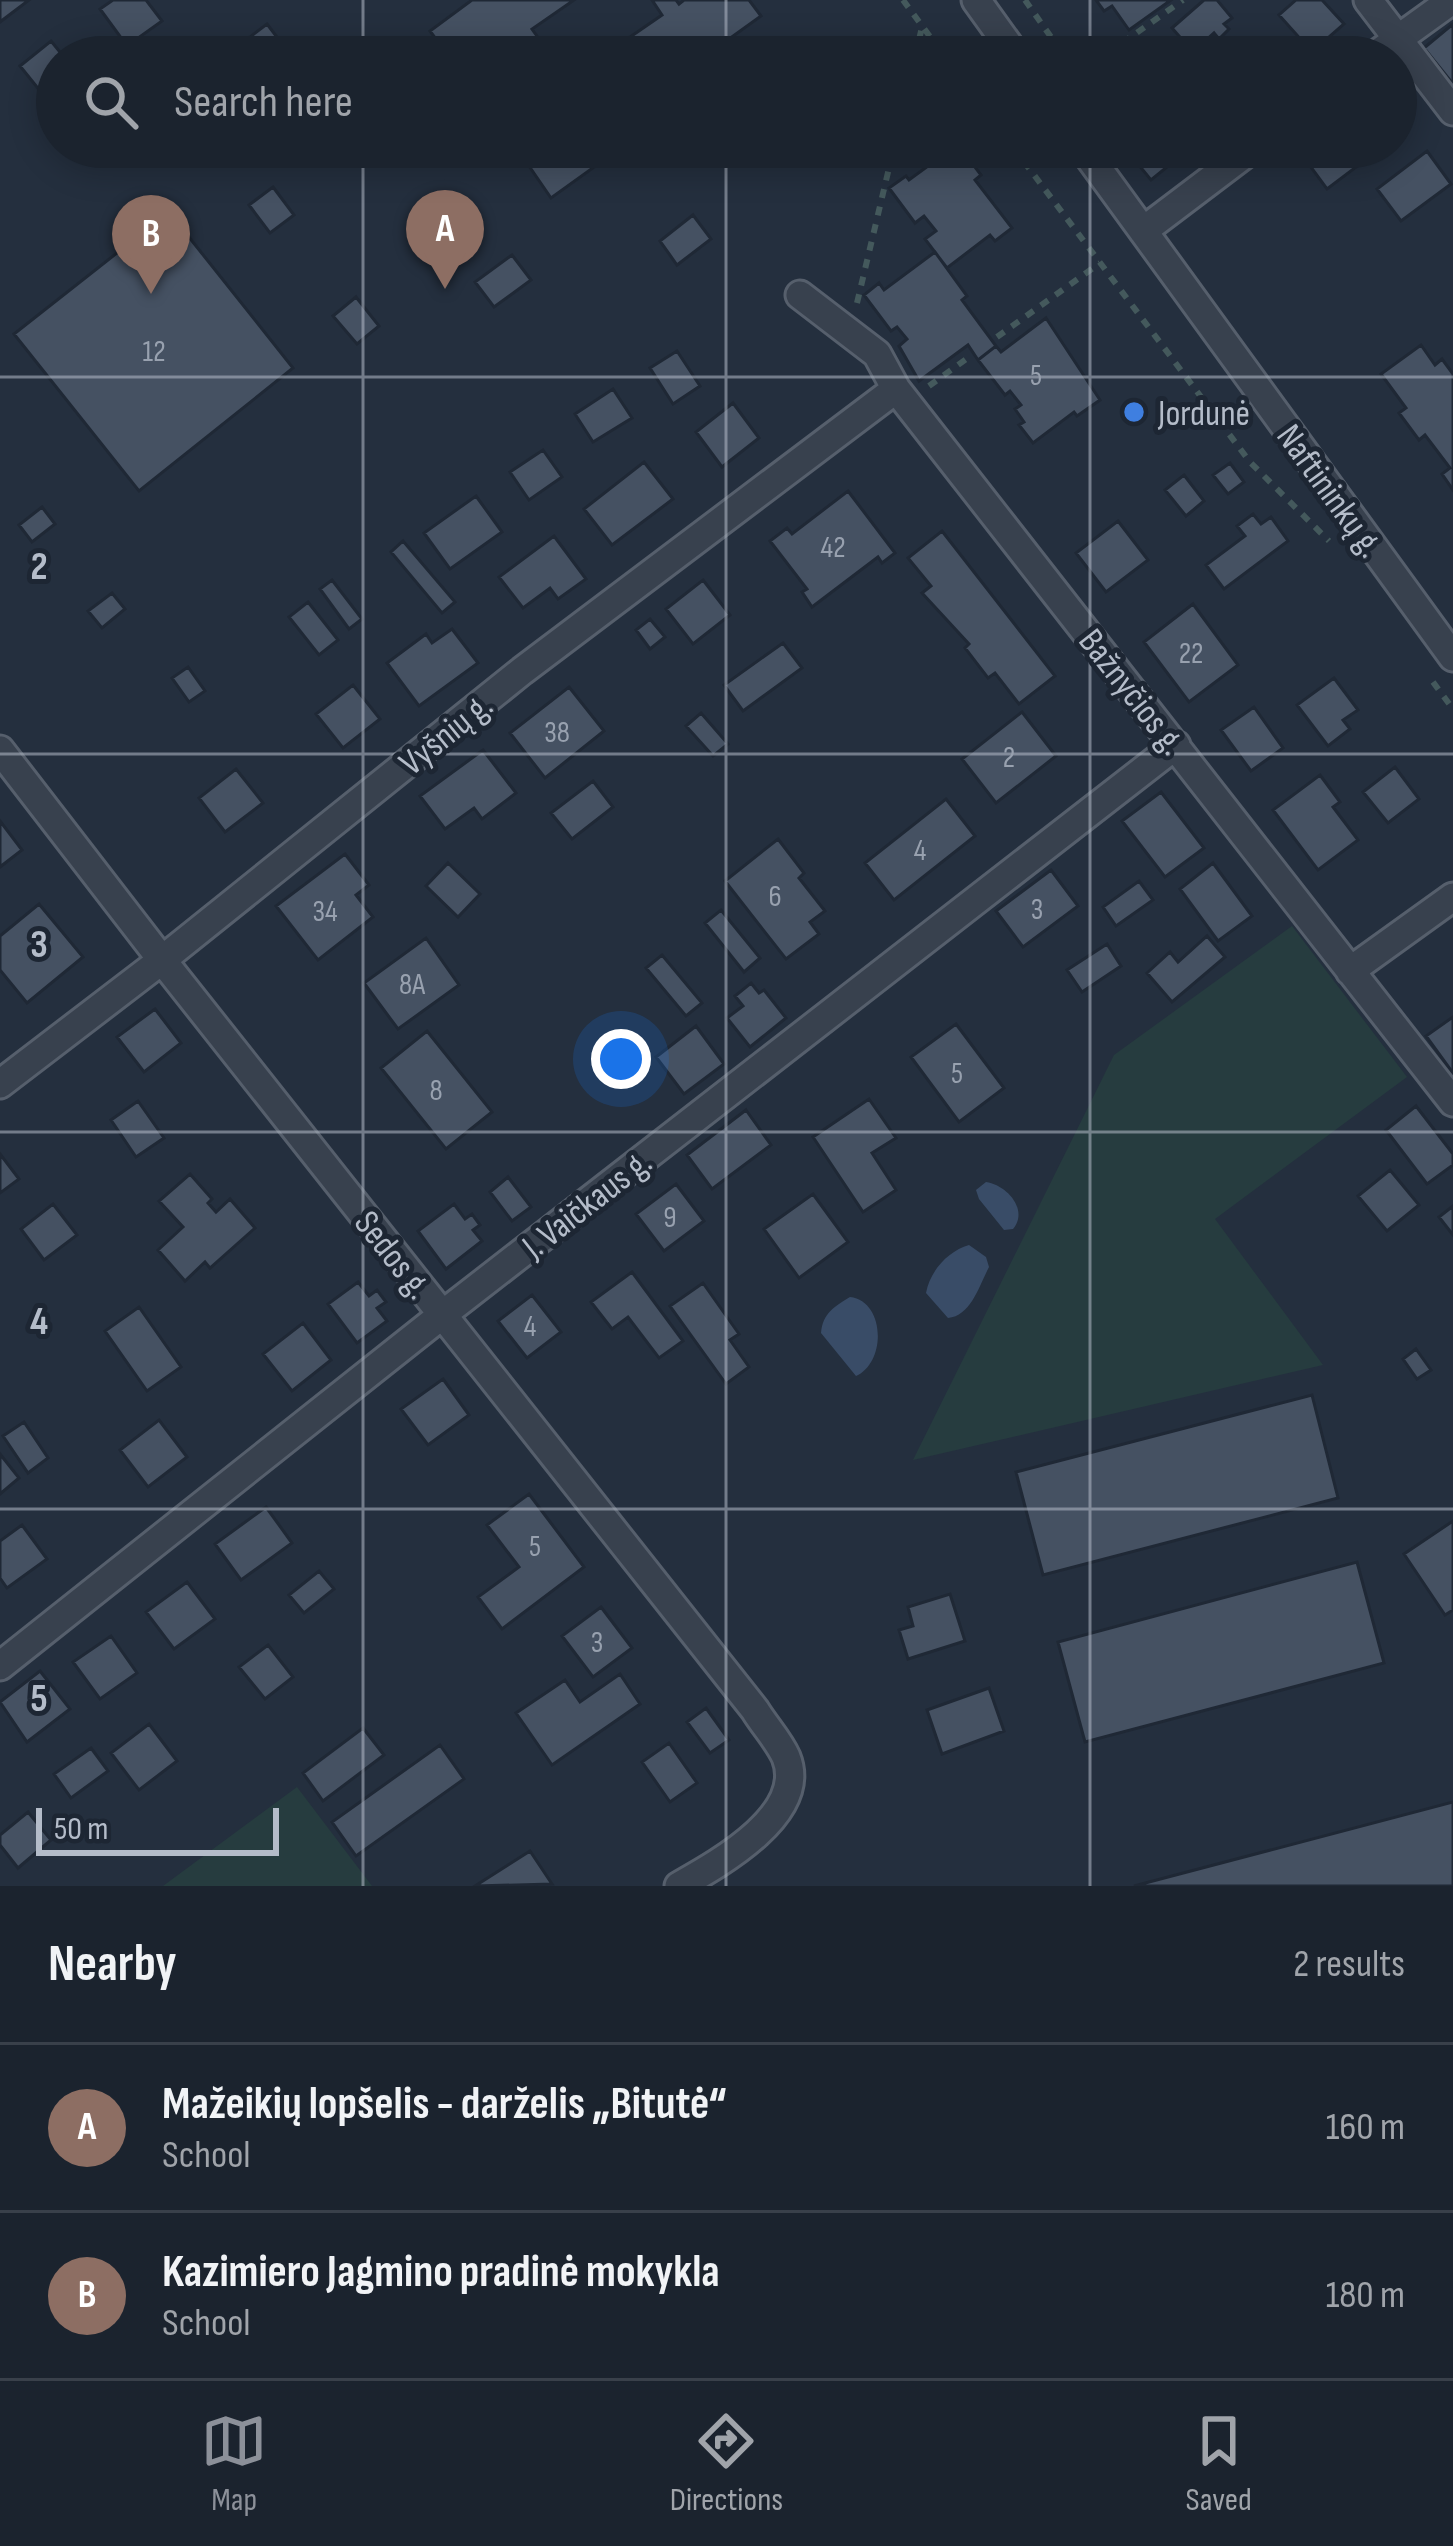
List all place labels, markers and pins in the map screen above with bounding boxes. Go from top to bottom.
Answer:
pin: A [406,190,484,289]
pin: B [112,195,190,294]
place label: Jordunė [1157,393,1250,436]
marker: Jordunė [1121,399,1147,425]

